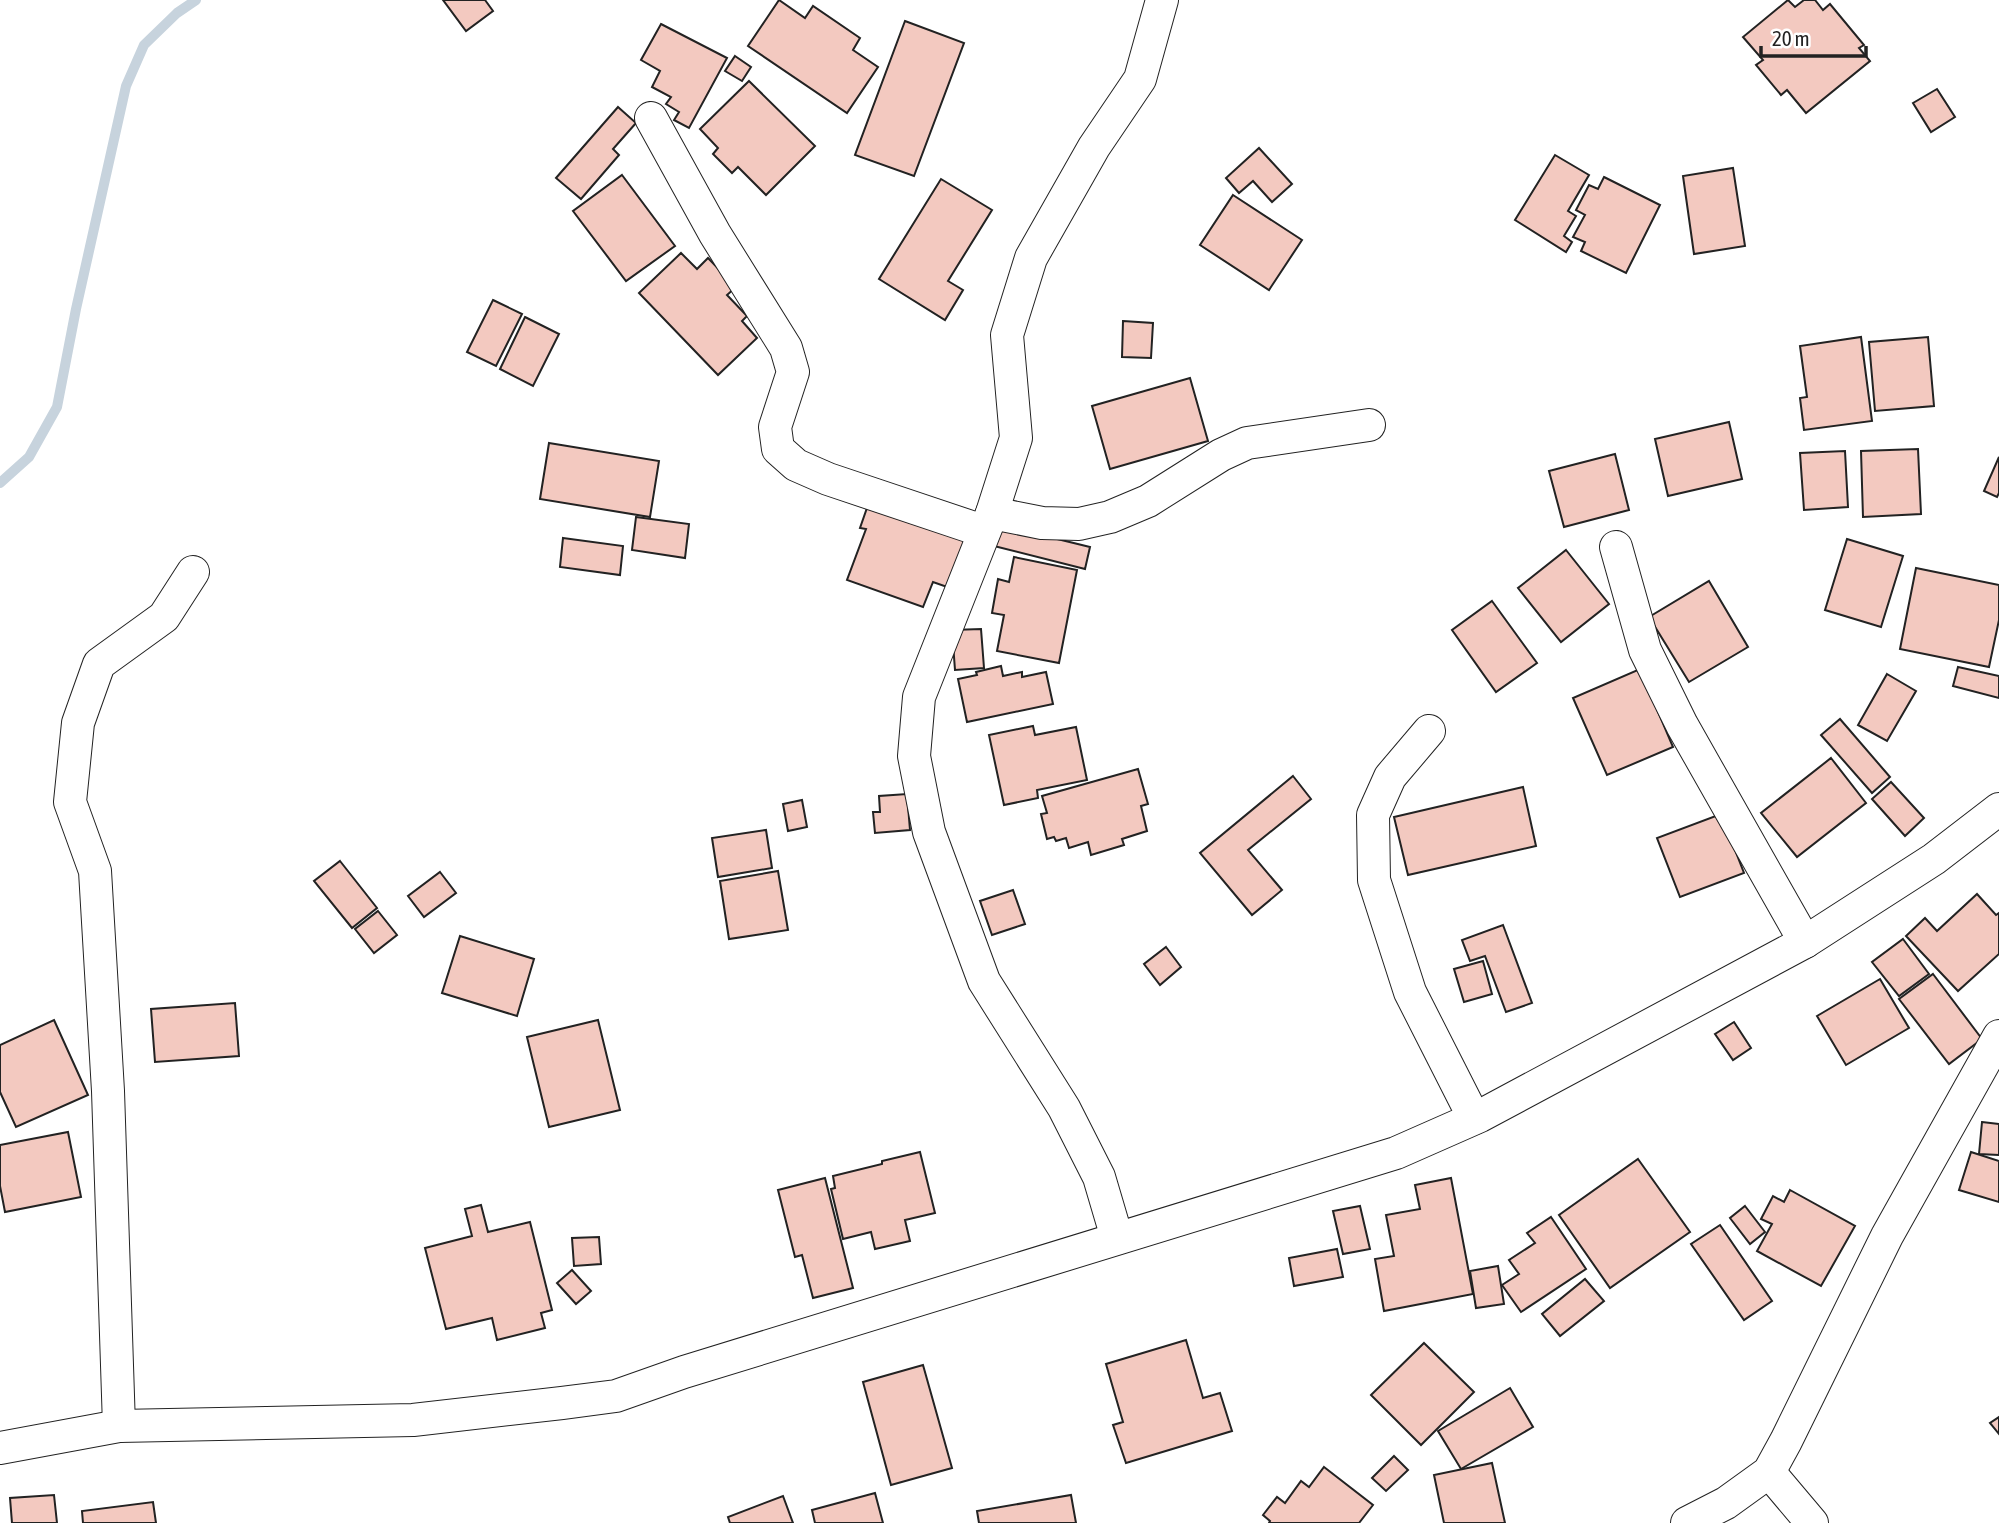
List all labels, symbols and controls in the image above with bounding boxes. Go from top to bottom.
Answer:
scale bar [1761,14,1866,58]
text: 20 m [1772,26,1810,50]

